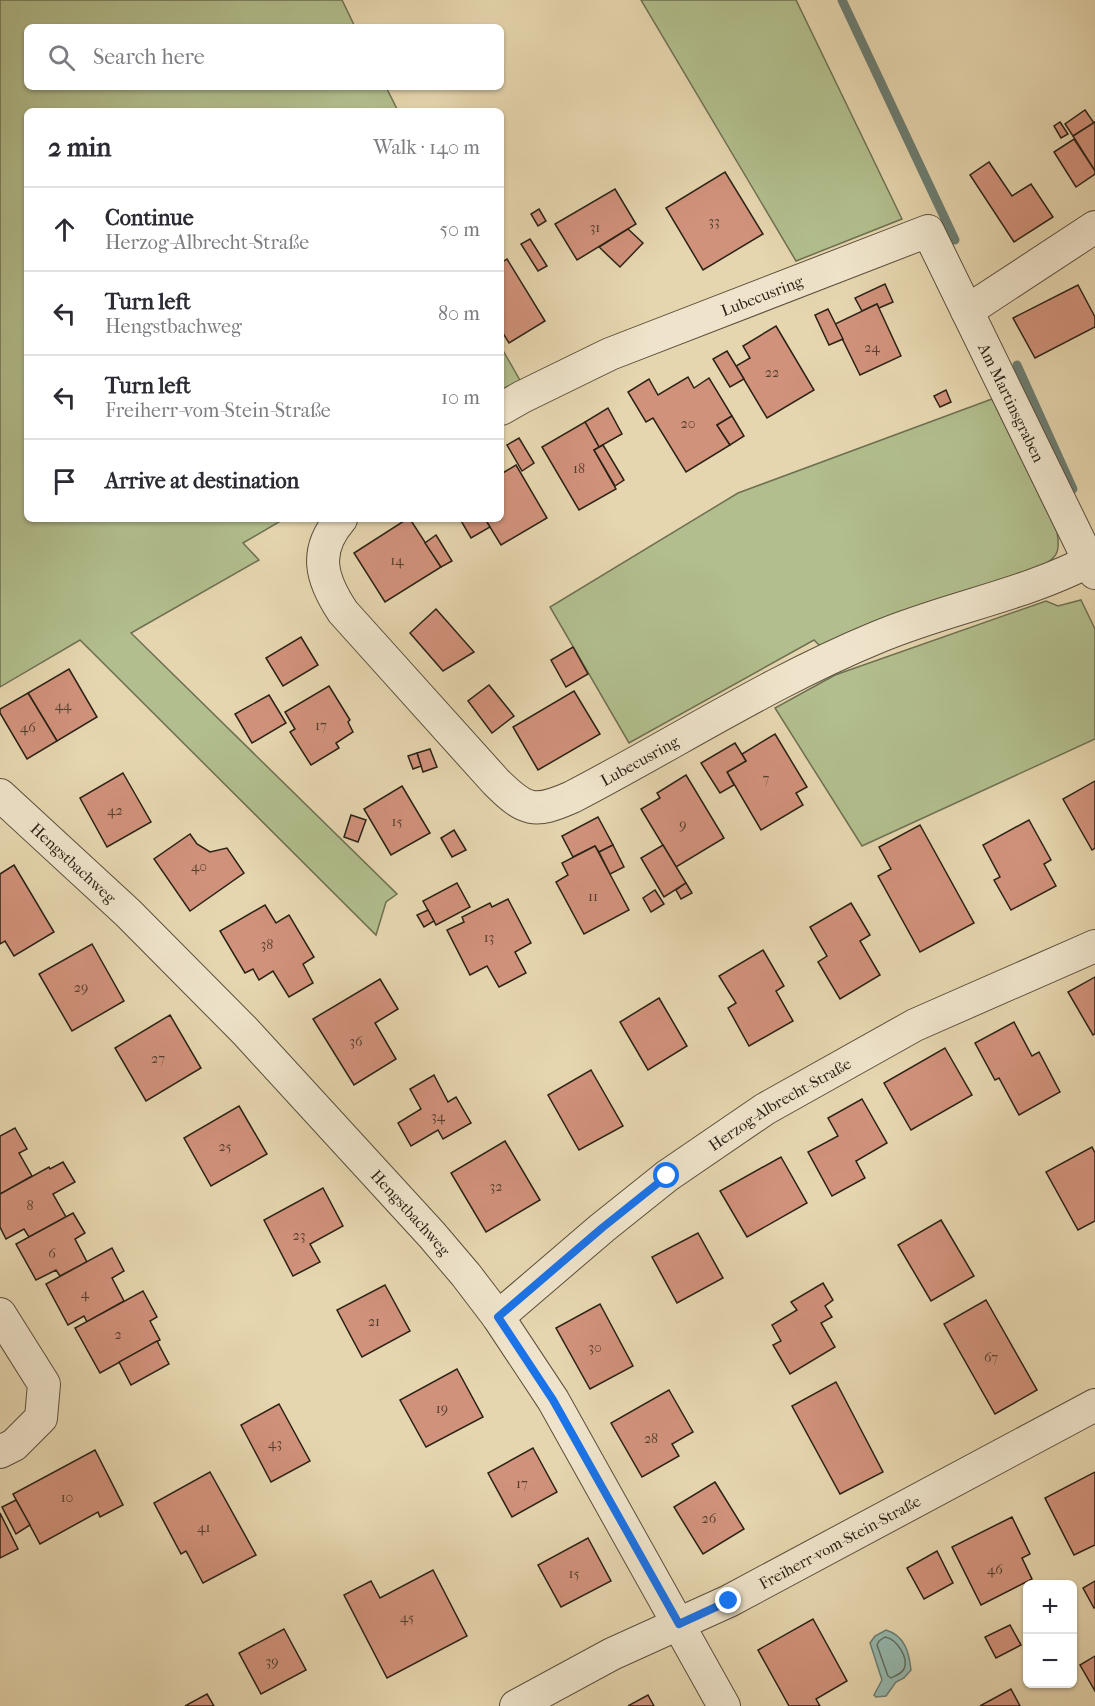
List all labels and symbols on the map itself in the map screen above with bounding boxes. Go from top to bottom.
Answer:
house number: 33 [708,213,720,230]
house number: 31 [590,219,600,236]
street label: Lubecusring [718,271,806,320]
house number: 24 [864,339,880,356]
street label: Am Martinsgraben [974,339,1049,466]
house number: 22 [765,364,779,381]
house number: 20 [681,415,695,432]
house number: 18 [573,460,585,477]
house number: 14 [390,552,404,569]
house number: 44 [55,697,72,714]
house number: 17 [315,717,327,734]
house number: 46 [20,719,36,736]
street label: Lubecusring [597,731,683,790]
house number: 7 [763,770,770,787]
house number: 42 [107,802,123,819]
house number: 15 [392,813,403,830]
house number: 9 [679,816,687,833]
street label: Hengstbachweg [27,819,120,908]
house number: 40 [191,858,207,875]
house number: 11 [588,888,598,905]
house number: 13 [484,929,494,946]
house number: 38 [261,936,273,953]
house number: 29 [74,979,88,996]
house number: 36 [349,1033,363,1050]
house number: 27 [151,1050,165,1067]
street label: Herzog-Albrecht-Straße [705,1054,854,1155]
house number: 34 [431,1108,446,1125]
house number: 25 [218,1138,232,1155]
route start [653,1162,679,1188]
street label: Hengstbachweg [367,1166,454,1260]
house number: 32 [490,1178,502,1195]
house number: 8 [26,1197,34,1214]
house number: 23 [293,1227,305,1244]
house number: 6 [48,1245,56,1262]
house number: 4 [81,1285,90,1302]
house number: 21 [368,1313,380,1330]
house number: 2 [114,1326,122,1343]
house number: 30 [588,1339,602,1356]
house number: 67 [984,1349,998,1366]
house number: 19 [436,1400,448,1417]
house number: 28 [644,1430,658,1447]
house number: 43 [268,1435,282,1452]
house number: 17 [516,1475,528,1492]
house number: 10 [61,1489,73,1506]
street label: Freiherr-vom-Stein-Straße [756,1491,924,1593]
house number: 26 [702,1510,717,1527]
house number: 41 [197,1519,211,1536]
house number: 46 [987,1561,1003,1578]
house number: 15 [569,1565,580,1582]
route end [715,1587,741,1613]
house number: 45 [400,1609,414,1626]
house number: 39 [265,1653,279,1670]

